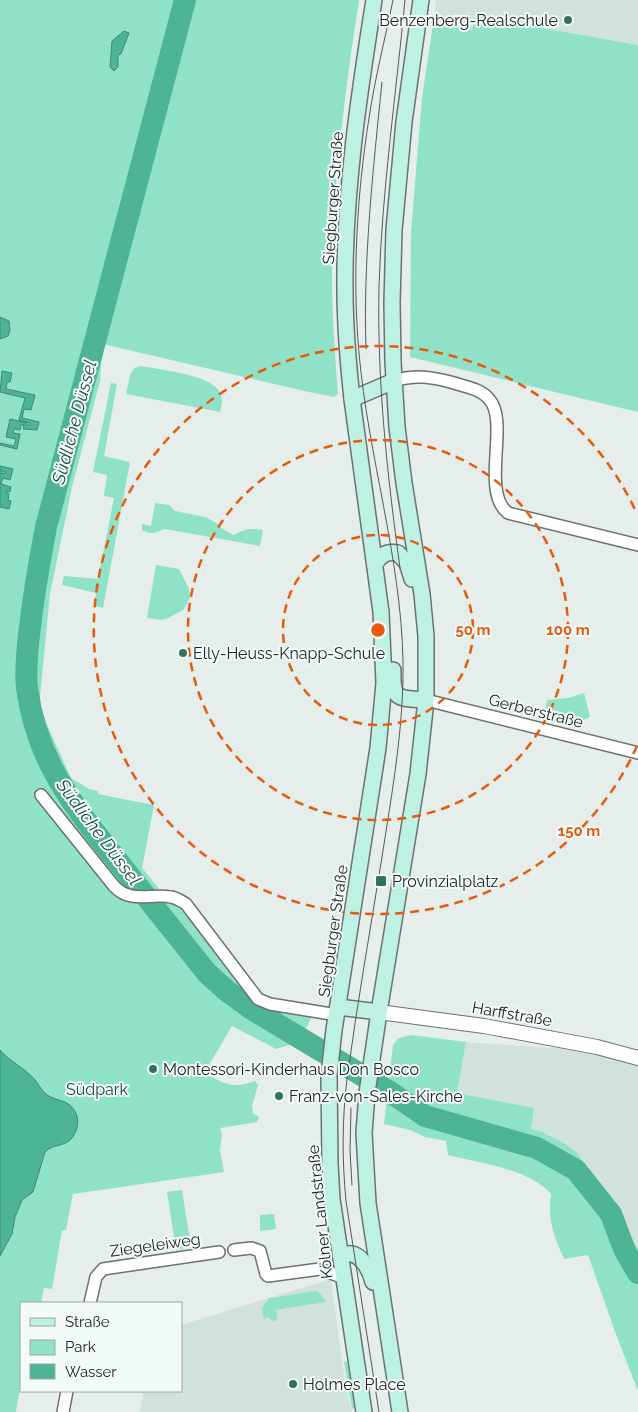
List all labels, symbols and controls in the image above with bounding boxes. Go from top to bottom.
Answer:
place label: Benzenberg-Realschule [379,11,558,30]
marker: Benzenberg-Realschule [562,14,574,26]
street label: Siegburger Straße [319,131,347,265]
water label: Südliche Düssel [47,357,101,487]
centre of rings [369,621,387,639]
text: 50 m [455,621,491,639]
text: 100 m [546,621,590,639]
place label: Elly-Heuss-Knapp-Schule [193,644,385,663]
marker: Elly-Heuss-Knapp-Schule [177,647,189,659]
street label: Gerberstraße [487,690,585,732]
water label: Südliche Düssel [52,774,146,889]
text: 150 m [558,822,600,840]
street label: Siegburger Straße [314,864,352,998]
place label: Provinzialplatz [392,872,499,891]
marker: Provinzialplatz [374,874,388,888]
street label: Harffstraße [470,998,554,1030]
place label: Montessori-Kinderhaus Don Bosco [163,1060,419,1079]
marker: Montessori-Kinderhaus Don Bosco [147,1063,159,1075]
park label: Südpark [66,1080,128,1099]
place label: Franz-von-Sales-Kirche [289,1087,463,1106]
marker: Franz-von-Sales-Kirche [273,1090,285,1102]
street label: Kölner Landstraße [304,1144,336,1280]
street label: Ziegeleiweg [108,1229,202,1261]
legend [20,1302,182,1392]
text: Straße [65,1313,110,1331]
text: Park [65,1338,96,1356]
text: Wasser [65,1363,117,1381]
place label: Holmes Place [303,1375,406,1394]
marker: Holmes Place [287,1378,299,1390]

